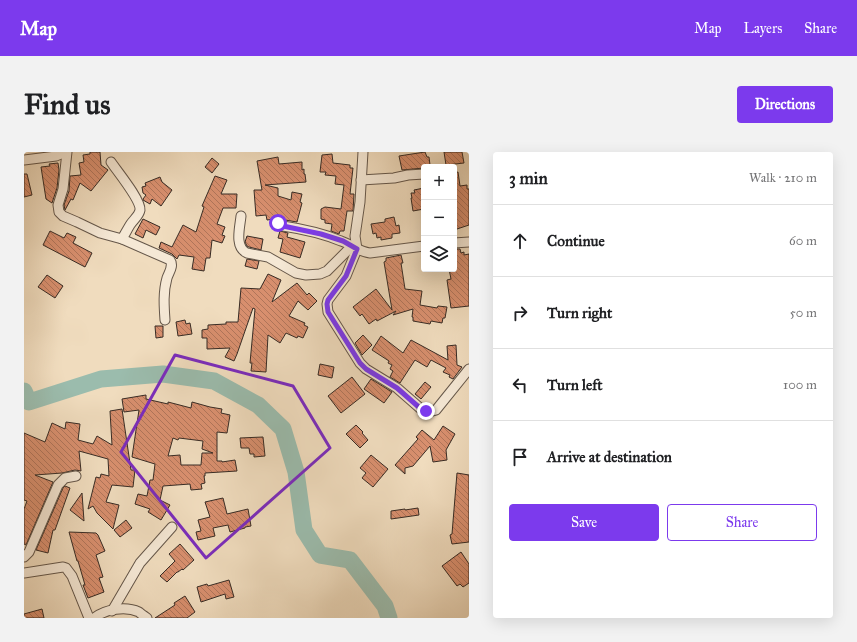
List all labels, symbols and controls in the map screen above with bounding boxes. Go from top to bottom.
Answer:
text: Map [20,17,57,40]
text: Map [694,20,722,37]
text: Layers [744,20,782,37]
text: Share [804,20,837,37]
button: Directions [737,86,833,123]
text: Find us [24,87,110,122]
map controls [421,164,457,272]
button: + [421,164,457,200]
text: 3 min [509,168,548,189]
text: Walk · 210 m [749,170,817,186]
button: − [421,200,457,236]
route start [269,214,287,232]
icon: ahead [509,230,531,252]
text: Continue [547,232,605,250]
text: 60 m [789,233,817,249]
button: layers [421,236,457,272]
icon: right [509,302,531,324]
text: Turn right [547,304,612,322]
text: 50 m [790,305,817,321]
icon: left [509,374,531,396]
text: Turn left [547,376,603,394]
text: 100 m [783,377,817,393]
route end [417,402,435,420]
icon: arrive [509,446,531,468]
text: Arrive at destination [547,448,672,466]
button: Save [509,504,659,541]
button: Share [667,504,817,541]

